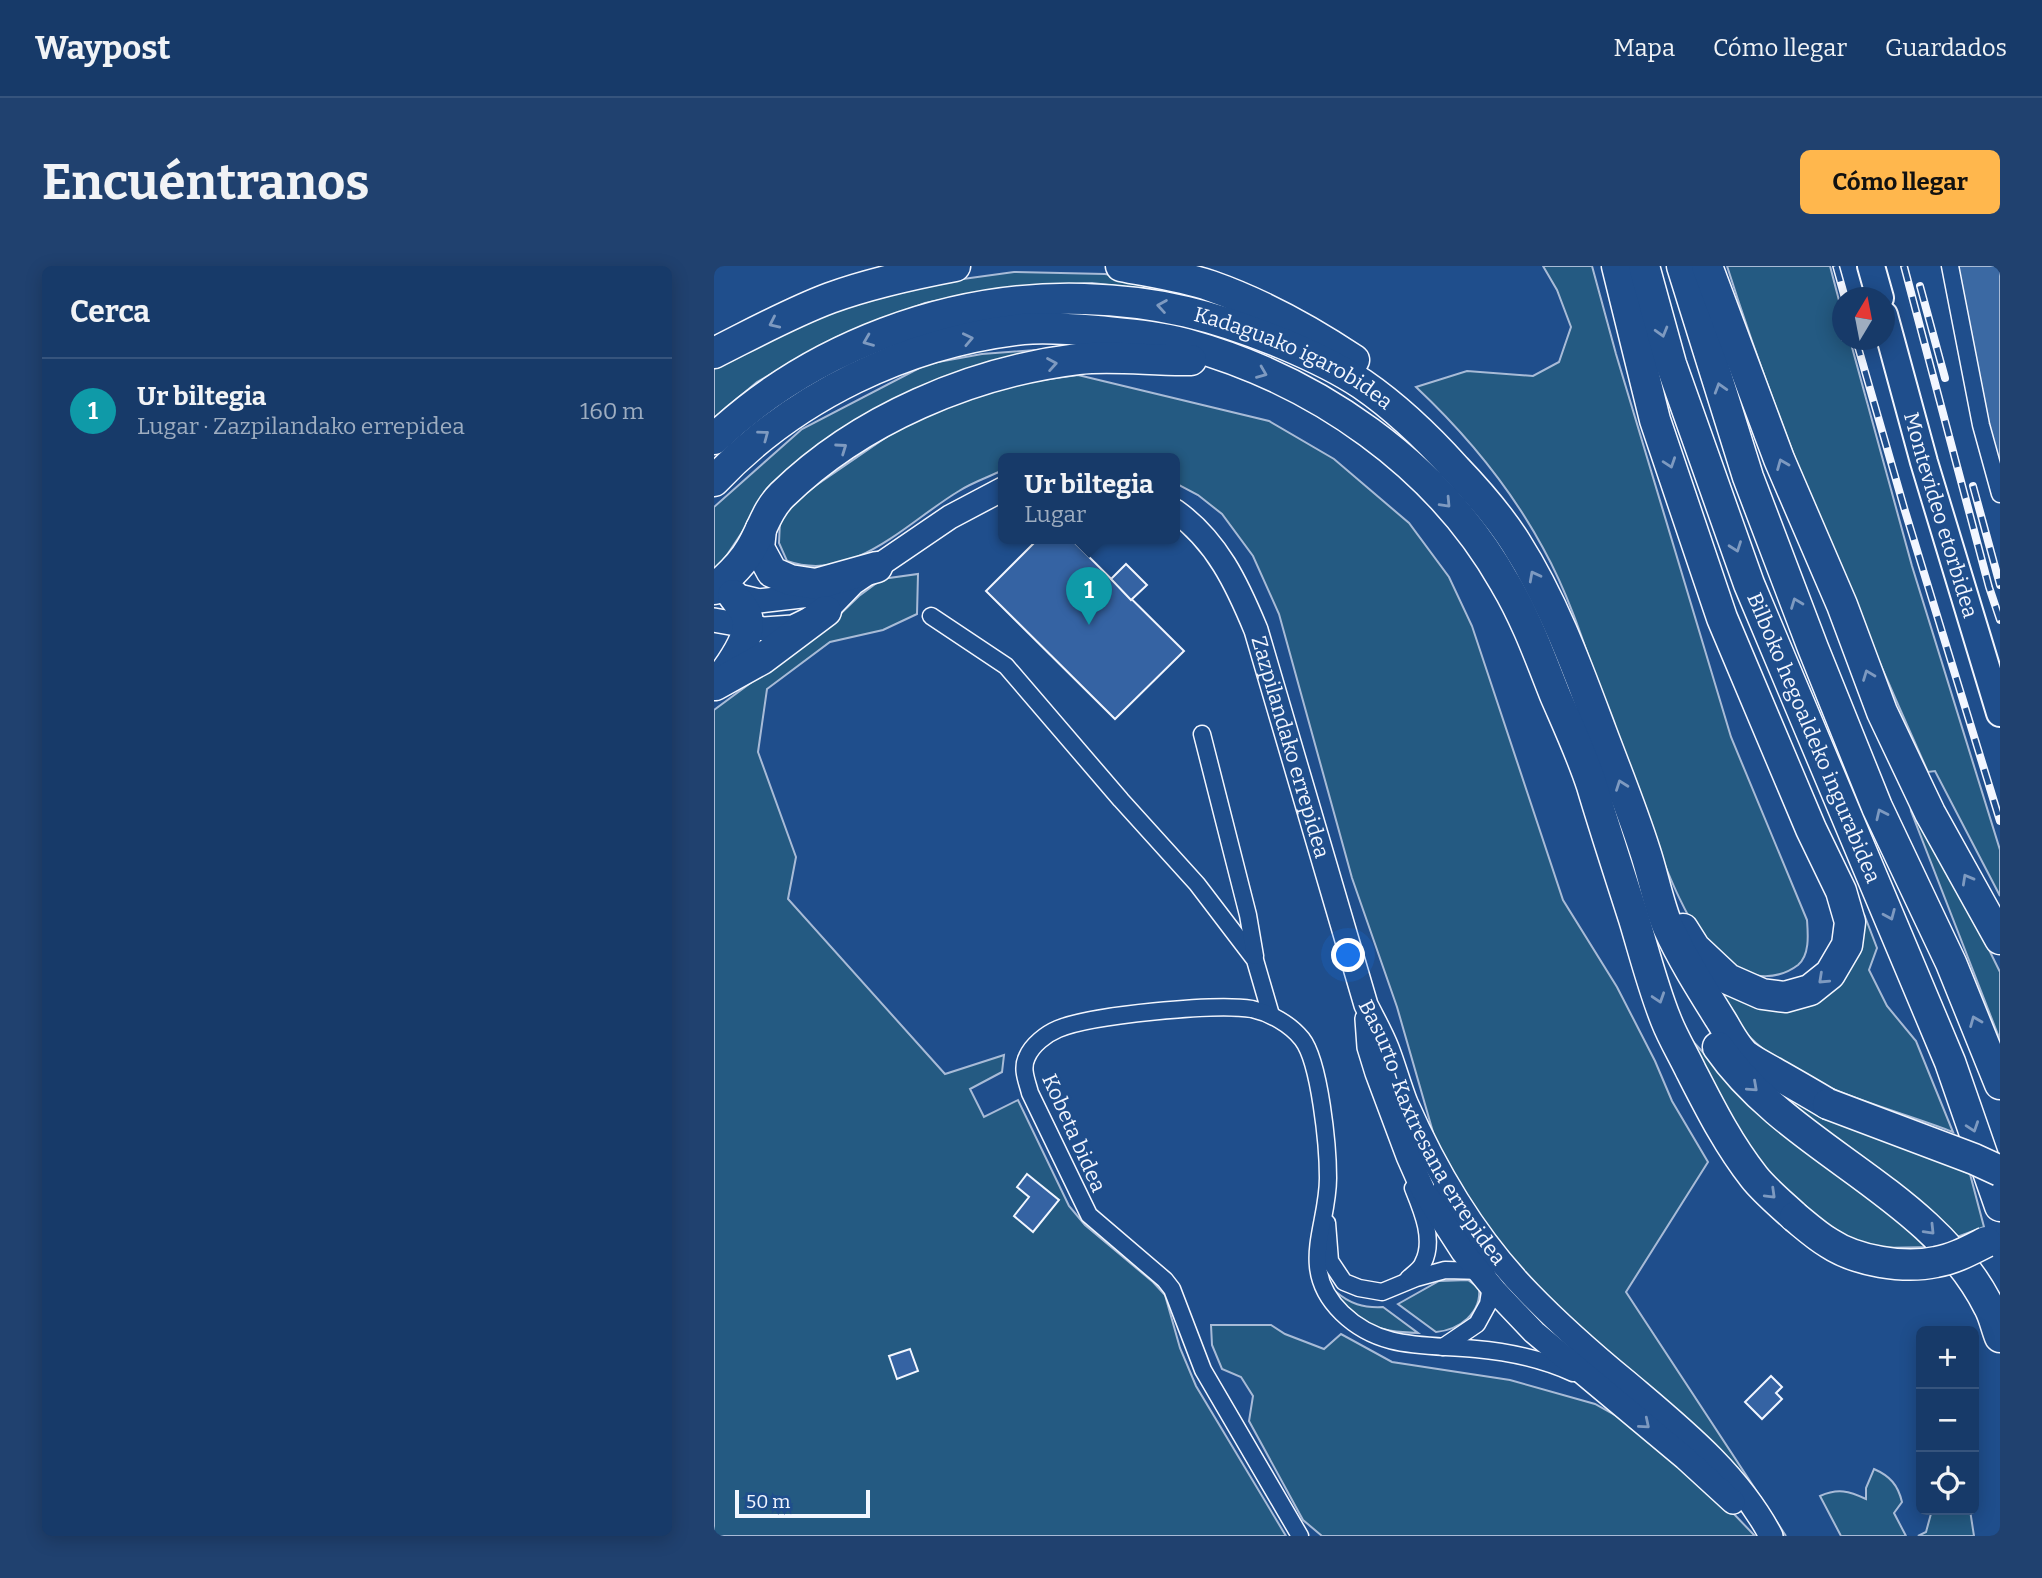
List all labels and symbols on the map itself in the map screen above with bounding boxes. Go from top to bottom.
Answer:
north arrow [1832,287,1895,350]
one-way arrow [1156,300,1168,315]
street label: Kadaguako igarobidea [1191,301,1398,415]
one-way arrow [769,315,781,329]
one-way arrow [1654,326,1669,338]
one-way arrow [862,332,874,346]
one-way arrow [962,333,974,348]
one-way arrow [1046,357,1058,372]
one-way arrow [1255,364,1267,378]
one-way arrow [1714,383,1729,395]
street label: Montevideo etorbidea [1898,409,1984,622]
one-way arrow [756,431,769,444]
one-way arrow [835,443,848,456]
one-way arrow [1662,457,1676,469]
one-way arrow [1776,459,1790,471]
one-way arrow [1437,494,1450,507]
one-way arrow [1728,540,1742,552]
pin: 1 [1066,567,1112,625]
one-way arrow [1529,571,1542,583]
street label: Bilboko hegoaldeko ingurabidea [1741,589,1886,887]
one-way arrow [1791,597,1805,609]
street label: Zazpilandako errepidea [1245,633,1335,862]
one-way arrow [1862,669,1876,681]
one-way arrow [1616,780,1630,792]
one-way arrow [1875,809,1889,821]
one-way arrow [1962,874,1975,886]
one-way arrow [1881,908,1895,920]
your location [1331,938,1365,972]
one-way arrow [1818,971,1831,983]
one-way arrow [1651,991,1665,1004]
street label: Basurto-Kaxtresana errepidea [1353,996,1512,1271]
one-way arrow [1969,1016,1983,1028]
street label: Kobeta bidea [1036,1070,1112,1197]
one-way arrow [1745,1079,1758,1092]
one-way arrow [1965,1120,1979,1132]
one-way arrow [1763,1186,1776,1198]
one-way arrow [1921,1222,1934,1235]
one-way arrow [1636,1416,1649,1428]
scale bar [735,1487,870,1519]

